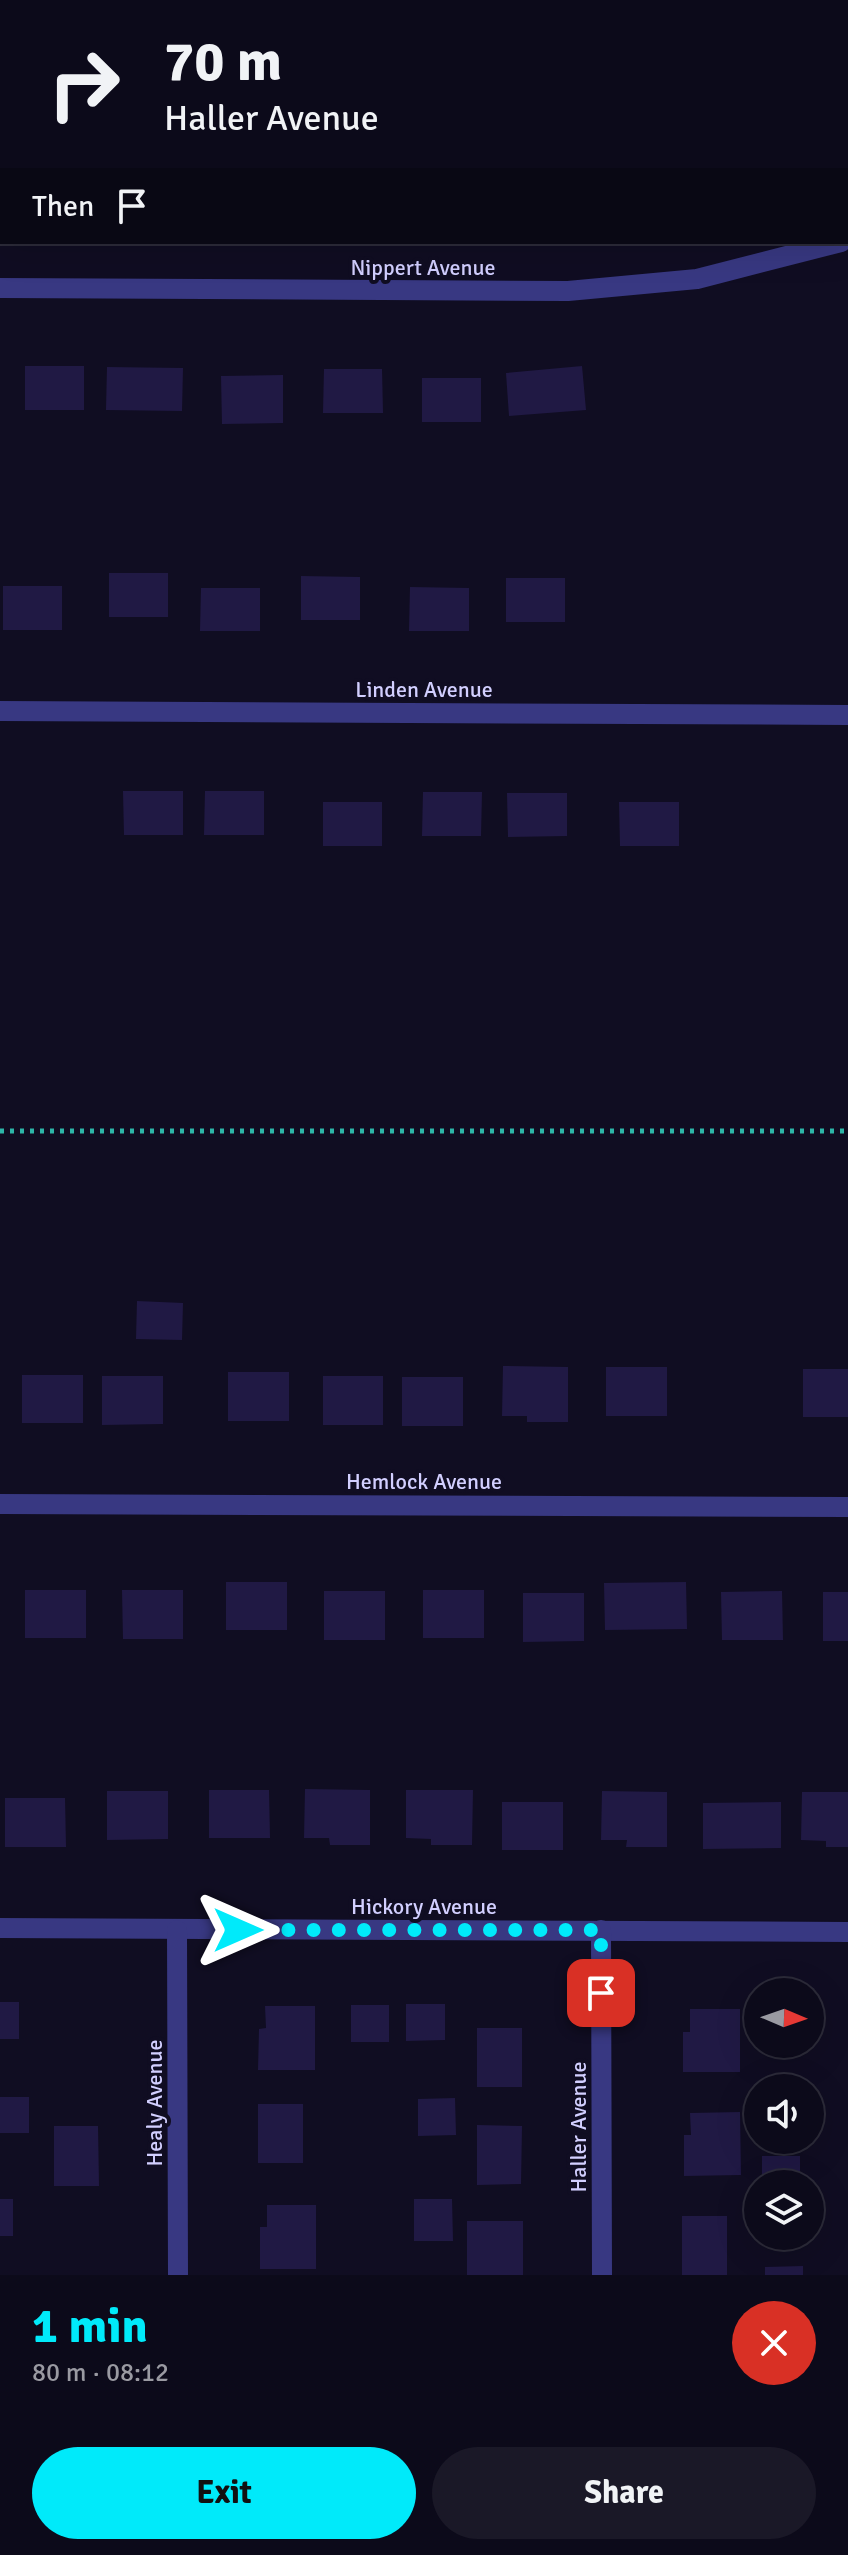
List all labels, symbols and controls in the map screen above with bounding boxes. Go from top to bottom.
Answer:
text: 70 m [164,27,282,96]
icon: right [32,32,136,136]
text: Haller Avenue [164,96,379,141]
icon: arrive [110,184,154,228]
text: Then [32,188,94,225]
street label: Nippert Avenue [350,254,496,281]
street label: Linden Avenue [355,676,493,703]
street label: Hemlock Avenue [346,1468,502,1495]
position arrow [196,1888,280,1972]
street label: Hickory Avenue [351,1893,497,1920]
pin [567,1959,635,2027]
icon: arrive [579,1971,623,2015]
north arrow [744,1978,824,2058]
map controls [744,1978,824,2250]
street label: Healy Avenue [141,2039,168,2167]
street label: Haller Avenue [565,2061,592,2193]
button: sound [744,2074,824,2154]
button: layers [744,2170,824,2250]
text: 1 min [32,2297,148,2356]
button: close [732,2301,816,2385]
text: 80 m · 08:12 [32,2357,169,2389]
button: Exit [32,2447,416,2539]
button: Share [432,2447,816,2539]

